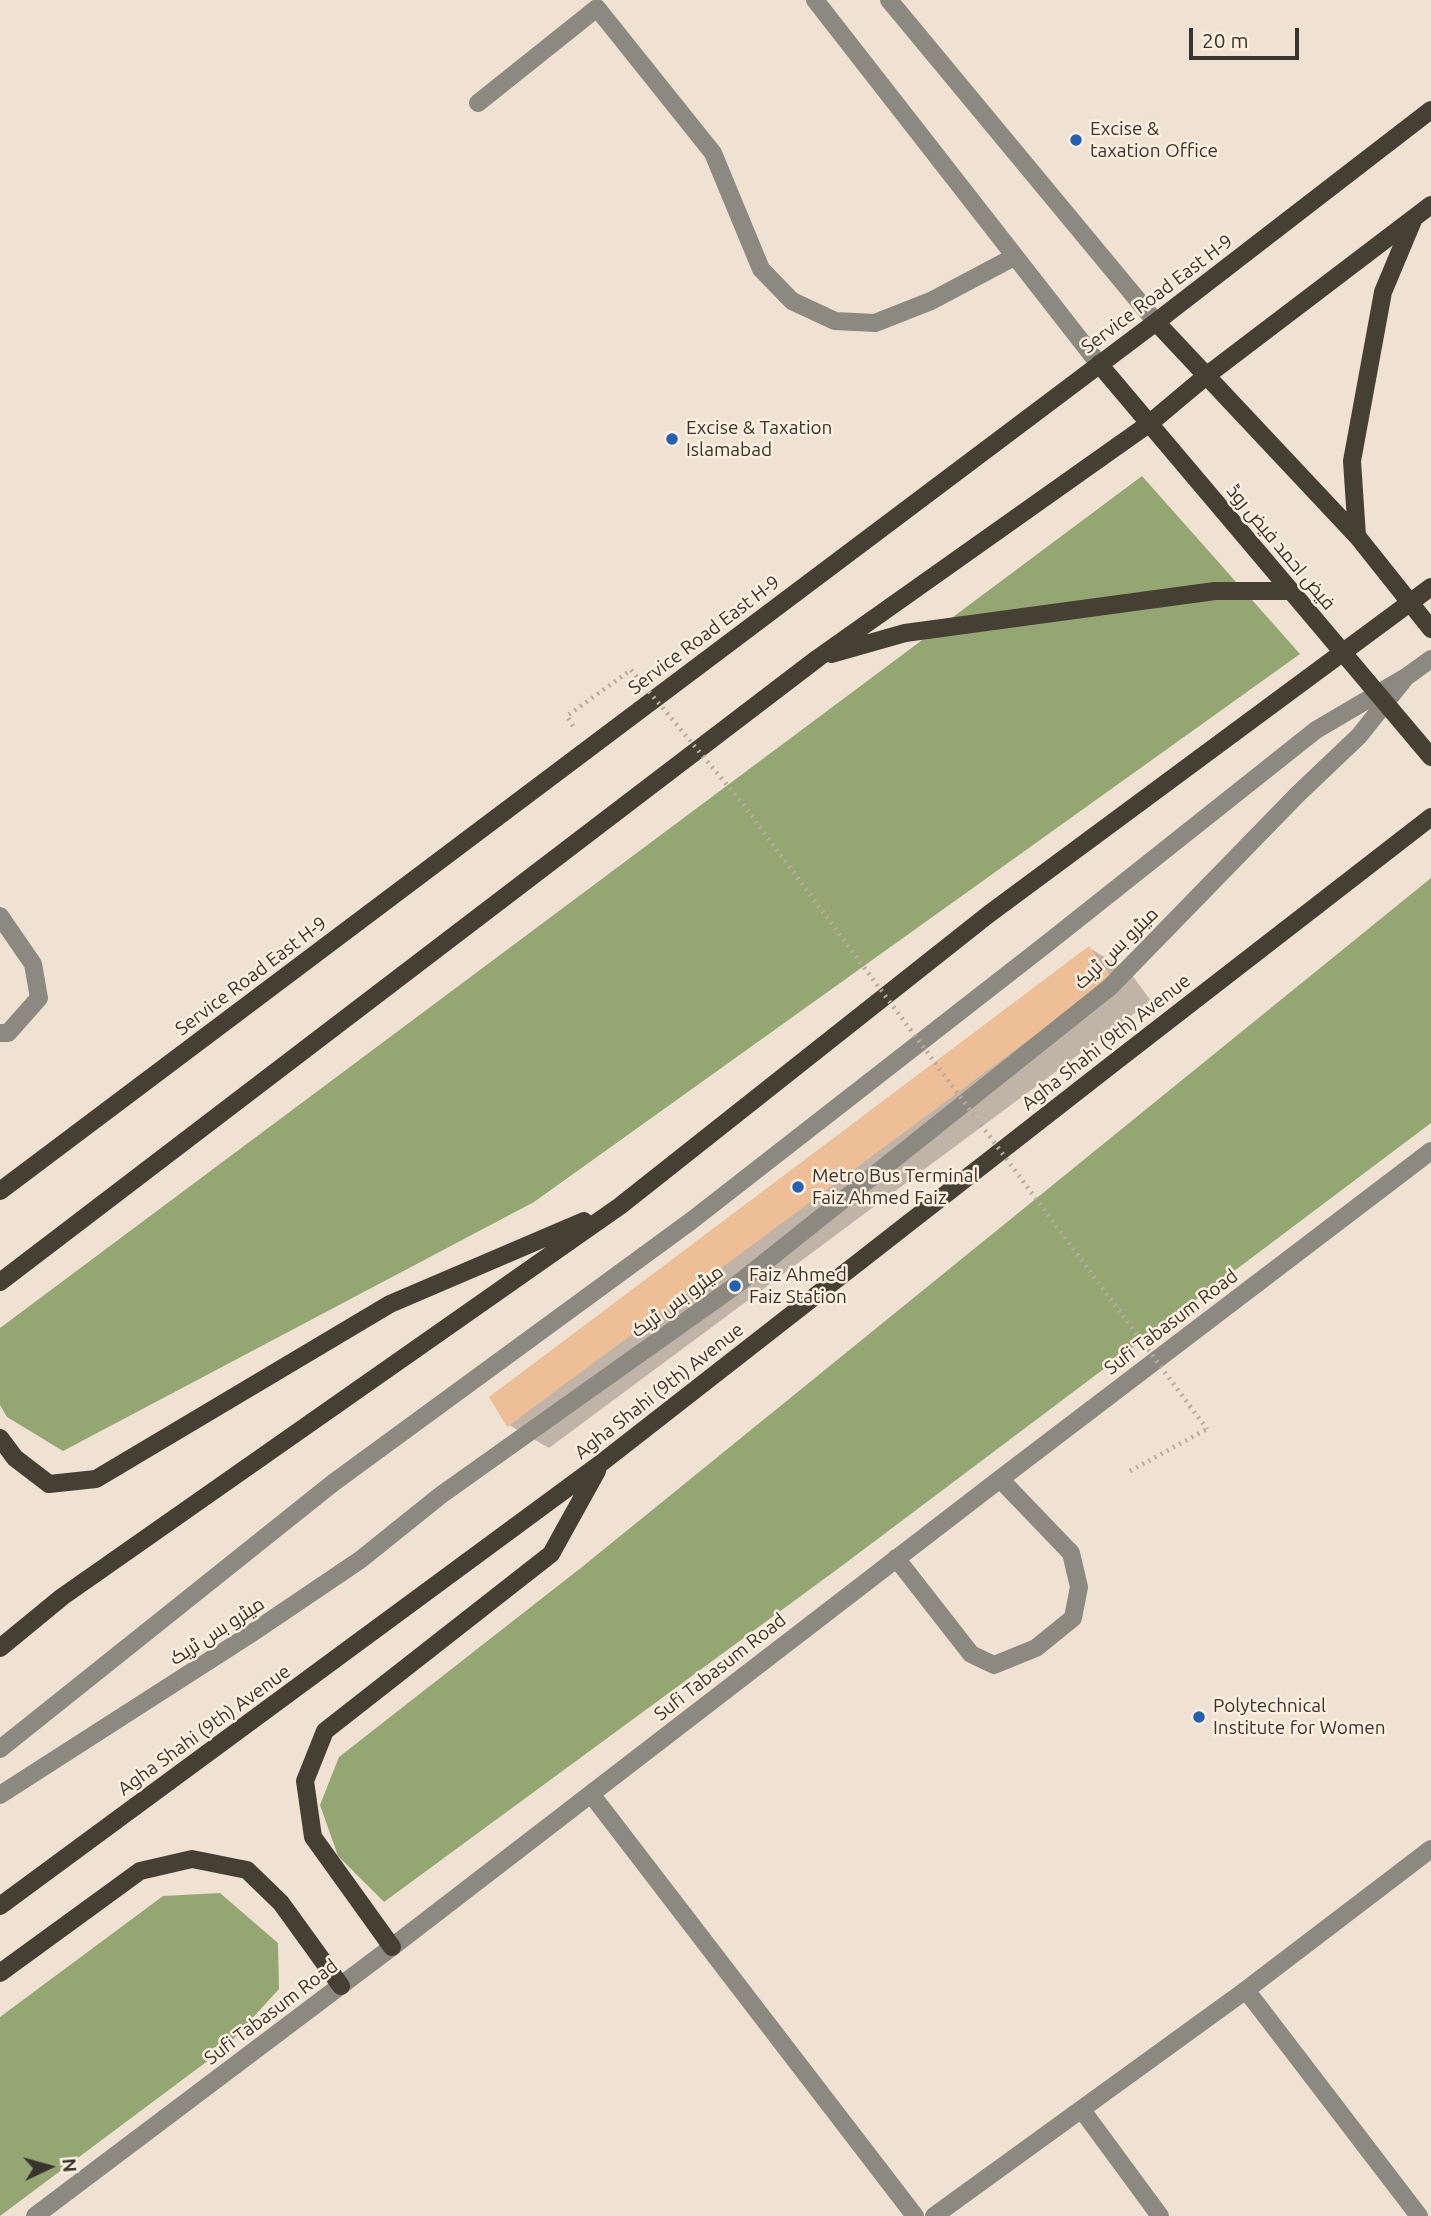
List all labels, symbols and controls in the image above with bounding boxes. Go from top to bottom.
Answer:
scale bar [1193,14,1303,58]
text: 20 m [1202,28,1249,52]
place label: Excise & taxation Office [1090,118,1218,162]
marker: Excise & taxation Office [1068,132,1084,148]
street label: Service Road East H-9 [1077,230,1237,358]
place label: Excise & Taxation Islamabad [686,417,832,461]
marker: Excise & Taxation Islamabad [664,431,680,447]
street label: فیض احمد فیض روڈ [1222,480,1340,614]
street label: Service Road East H-9 [624,571,784,699]
street label: میٹرو بس ٹریک [1069,902,1163,994]
street label: Service Road East H-9 [171,912,331,1040]
street label: Agha Shahi (9th) Avenue [1017,969,1195,1115]
place label: Metro Bus Terminal Faiz Ahmed Faiz [812,1165,979,1209]
marker: Metro Bus Terminal Faiz Ahmed Faiz [790,1179,806,1195]
street label: میٹرو بس ٹریک [627,1260,727,1342]
place label: Faiz Ahmed Faiz Station [749,1264,847,1308]
street label: Sufi Tabasum Road [1100,1264,1242,1380]
marker: Faiz Ahmed Faiz Station [727,1278,743,1294]
street label: Agha Shahi (9th) Avenue [570,1318,748,1464]
street label: میٹرو بس ٹریک [165,1592,269,1670]
street label: Sufi Tabasum Road [649,1608,791,1726]
street label: Agha Shahi (9th) Avenue [113,1660,295,1800]
place label: Polytechnical Institute for Women [1213,1695,1386,1739]
marker: Polytechnical Institute for Women [1191,1709,1207,1725]
street label: Sufi Tabasum Road [200,1954,342,2070]
north arrow [14,2132,84,2202]
text: N [58,2157,81,2173]

